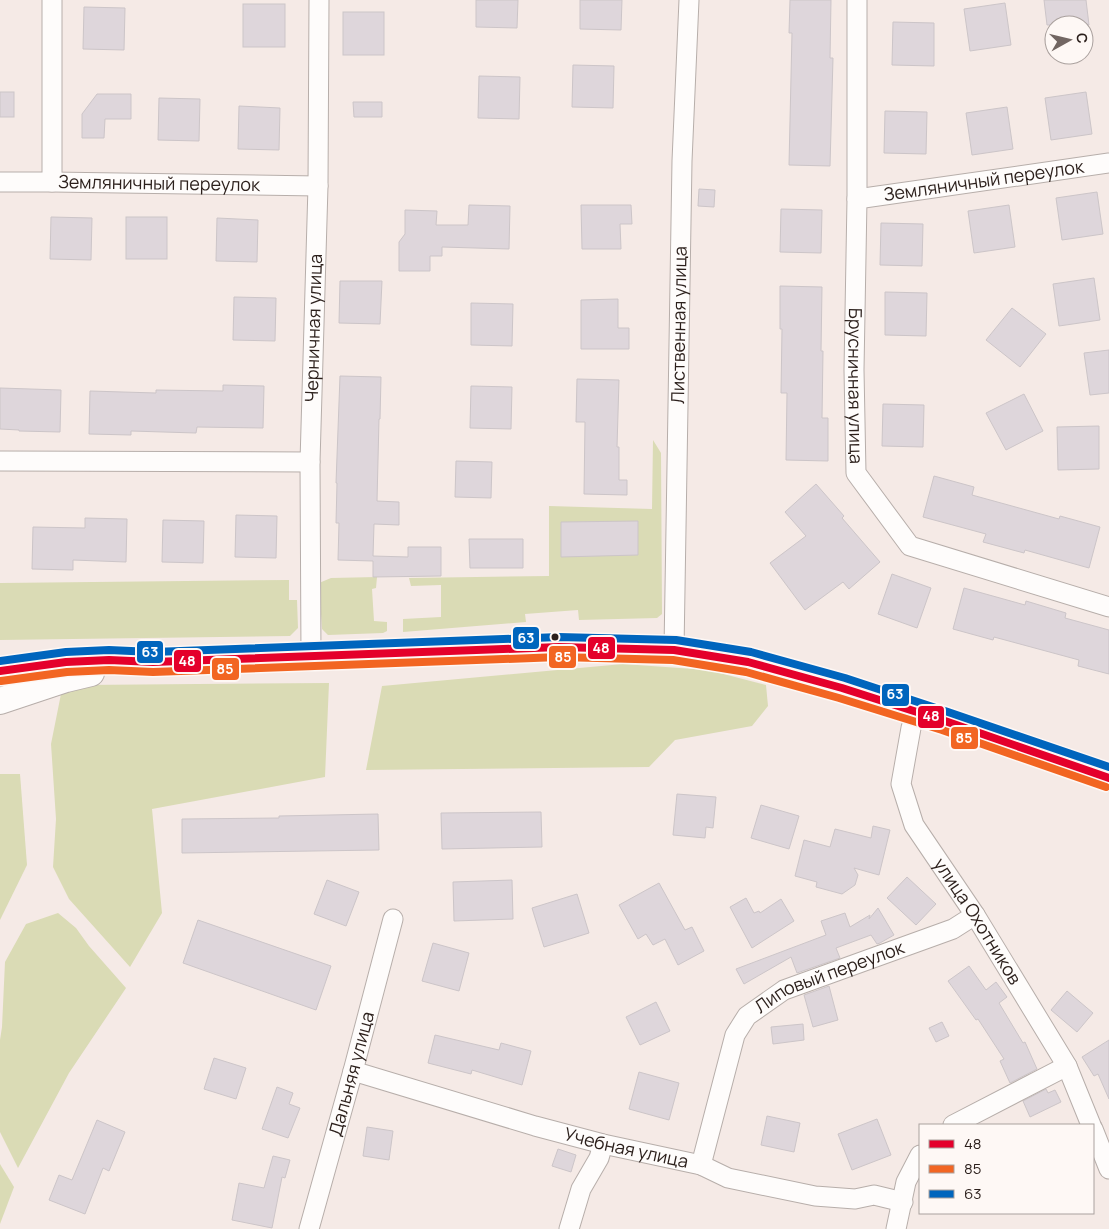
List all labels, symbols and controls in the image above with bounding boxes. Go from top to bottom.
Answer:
north arrow [1044,15,1094,65]
text: С [1072,32,1092,45]
street label: Земляничный переулок [882,154,1086,206]
street label: Земляничный переулок [58,169,261,196]
street label: Лиственная улица [665,246,692,404]
street label: Черничная улица [299,253,327,403]
street label: Брусничная улица [843,308,869,464]
line badge: 63 [512,626,540,650]
text: 63 [518,628,534,647]
unlabelled marker [550,632,560,642]
line badge: 48 [587,636,616,660]
text: 48 [592,638,610,657]
line badge: 63 [136,640,164,664]
text: 63 [142,642,158,661]
line badge: 85 [548,645,577,669]
text: 85 [555,647,571,666]
line badge: 48 [173,649,202,673]
text: 48 [178,651,196,670]
line badge: 85 [211,657,240,681]
text: 85 [217,659,233,678]
line badge: 63 [881,683,910,707]
text: 63 [887,684,903,703]
line badge: 48 [917,705,945,729]
text: 48 [922,706,940,725]
line badge: 85 [950,726,979,750]
text: 85 [956,728,972,747]
street label: улица Охотников [929,853,1028,989]
street label: Липовый переулок [749,934,908,1018]
street label: Дальняя улица [322,1009,379,1139]
street label: Учебная улица [562,1121,691,1173]
legend [919,1124,1094,1214]
text: 48 [964,1133,982,1154]
text: 85 [964,1158,981,1179]
text: 63 [964,1183,982,1204]

